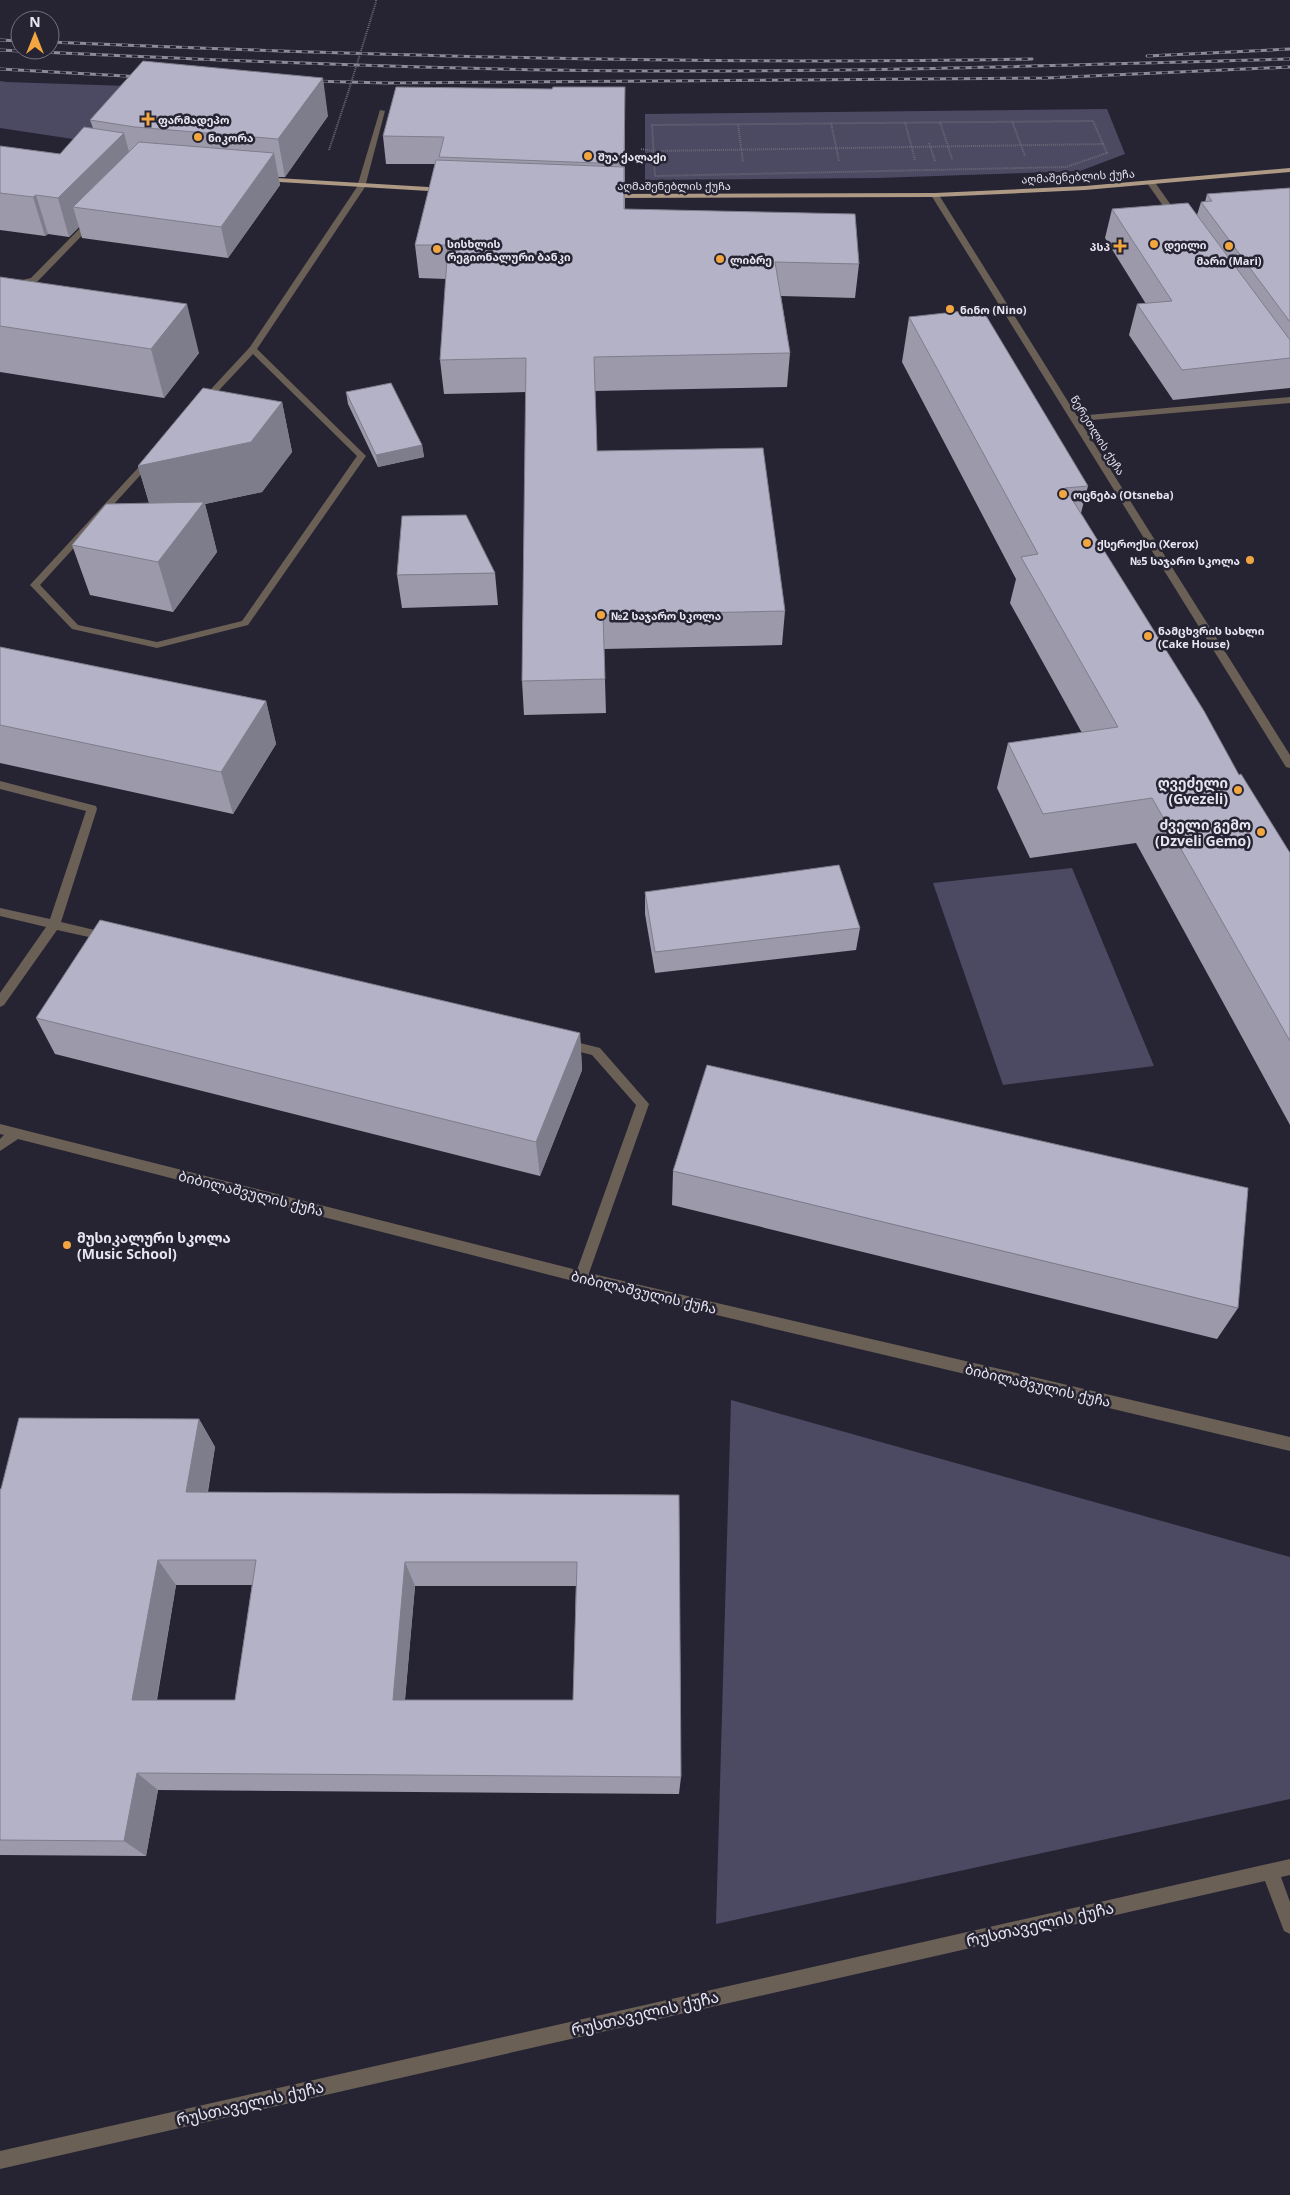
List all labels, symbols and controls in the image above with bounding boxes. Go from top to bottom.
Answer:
north arrow [10,10,60,60]
text: N [29,12,41,31]
place label: ფარმადეპო [158,112,229,127]
marker: ფარმადეპო [142,113,154,125]
place label: ნიკორა [208,130,253,145]
marker: ნიკორა [192,131,204,143]
place label: შუა ქალაქი [598,149,667,164]
marker: შუა ქალაქი [582,150,594,162]
street label: აღმაშენებლის ქუჩა [1021,166,1135,186]
street label: აღმაშენებლის ქუჩა [617,178,731,193]
place label: სისხლის რეგიონალური ბანკი [447,236,571,264]
place label: დეილი [1164,237,1207,252]
marker: დეილი [1148,238,1160,250]
place label: პსპ [1090,239,1110,254]
marker: პსპ [1114,240,1126,252]
marker: მარი (Mari) [1223,240,1235,252]
marker: სისხლის რეგიონალური ბანკი [431,243,443,255]
place label: ლიბრე [730,252,772,267]
marker: ლიბრე [714,253,726,265]
place label: მარი (Mari) [1196,253,1262,268]
place label: ნინო (Nino) [960,302,1027,317]
marker: ნინო (Nino) [944,303,956,315]
street label: წერეთლის ქუჩა [1067,392,1129,478]
place label: ოცნება (Otsneba) [1073,487,1174,502]
marker: ოცნება (Otsneba) [1057,488,1069,500]
place label: ქსეროქსი (Xerox) [1097,536,1199,551]
marker: ქსეროქსი (Xerox) [1081,537,1093,549]
place label: №5 საჯარო სკოლა [1130,553,1240,568]
marker: №5 საჯარო სკოლა [1244,554,1256,566]
place label: №2 საჯარო სკოლა [611,608,721,623]
marker: №2 საჯარო სკოლა [595,609,607,621]
place label: ნამცხვრის სახლი (Cake House) [1158,623,1265,651]
marker: ნამცხვრის სახლი (Cake House) [1142,630,1154,642]
place label: ღვეძელი (Gvezeli) [1158,773,1228,808]
marker: ღვეძელი (Gvezeli) [1232,784,1244,796]
place label: ძველი გემო (Dzveli Gemo) [1155,815,1251,850]
marker: ძველი გემო (Dzveli Gemo) [1255,826,1267,838]
street label: ბიბილაშვულის ქუჩა [176,1166,326,1220]
place label: მუსიკალური სკოლა (Music School) [77,1228,231,1263]
marker: მუსიკალური სკოლა (Music School) [61,1239,73,1251]
street label: ბიბილაშვულის ქუჩა [569,1266,719,1318]
street label: ბიბილაშვულის ქუჩა [963,1359,1113,1411]
street label: რუსთაველის ქუჩა [964,1896,1116,1952]
street label: რუსთაველის ქუჩა [569,1985,721,2041]
street label: რუსთაველის ქუჩა [174,2075,326,2131]

